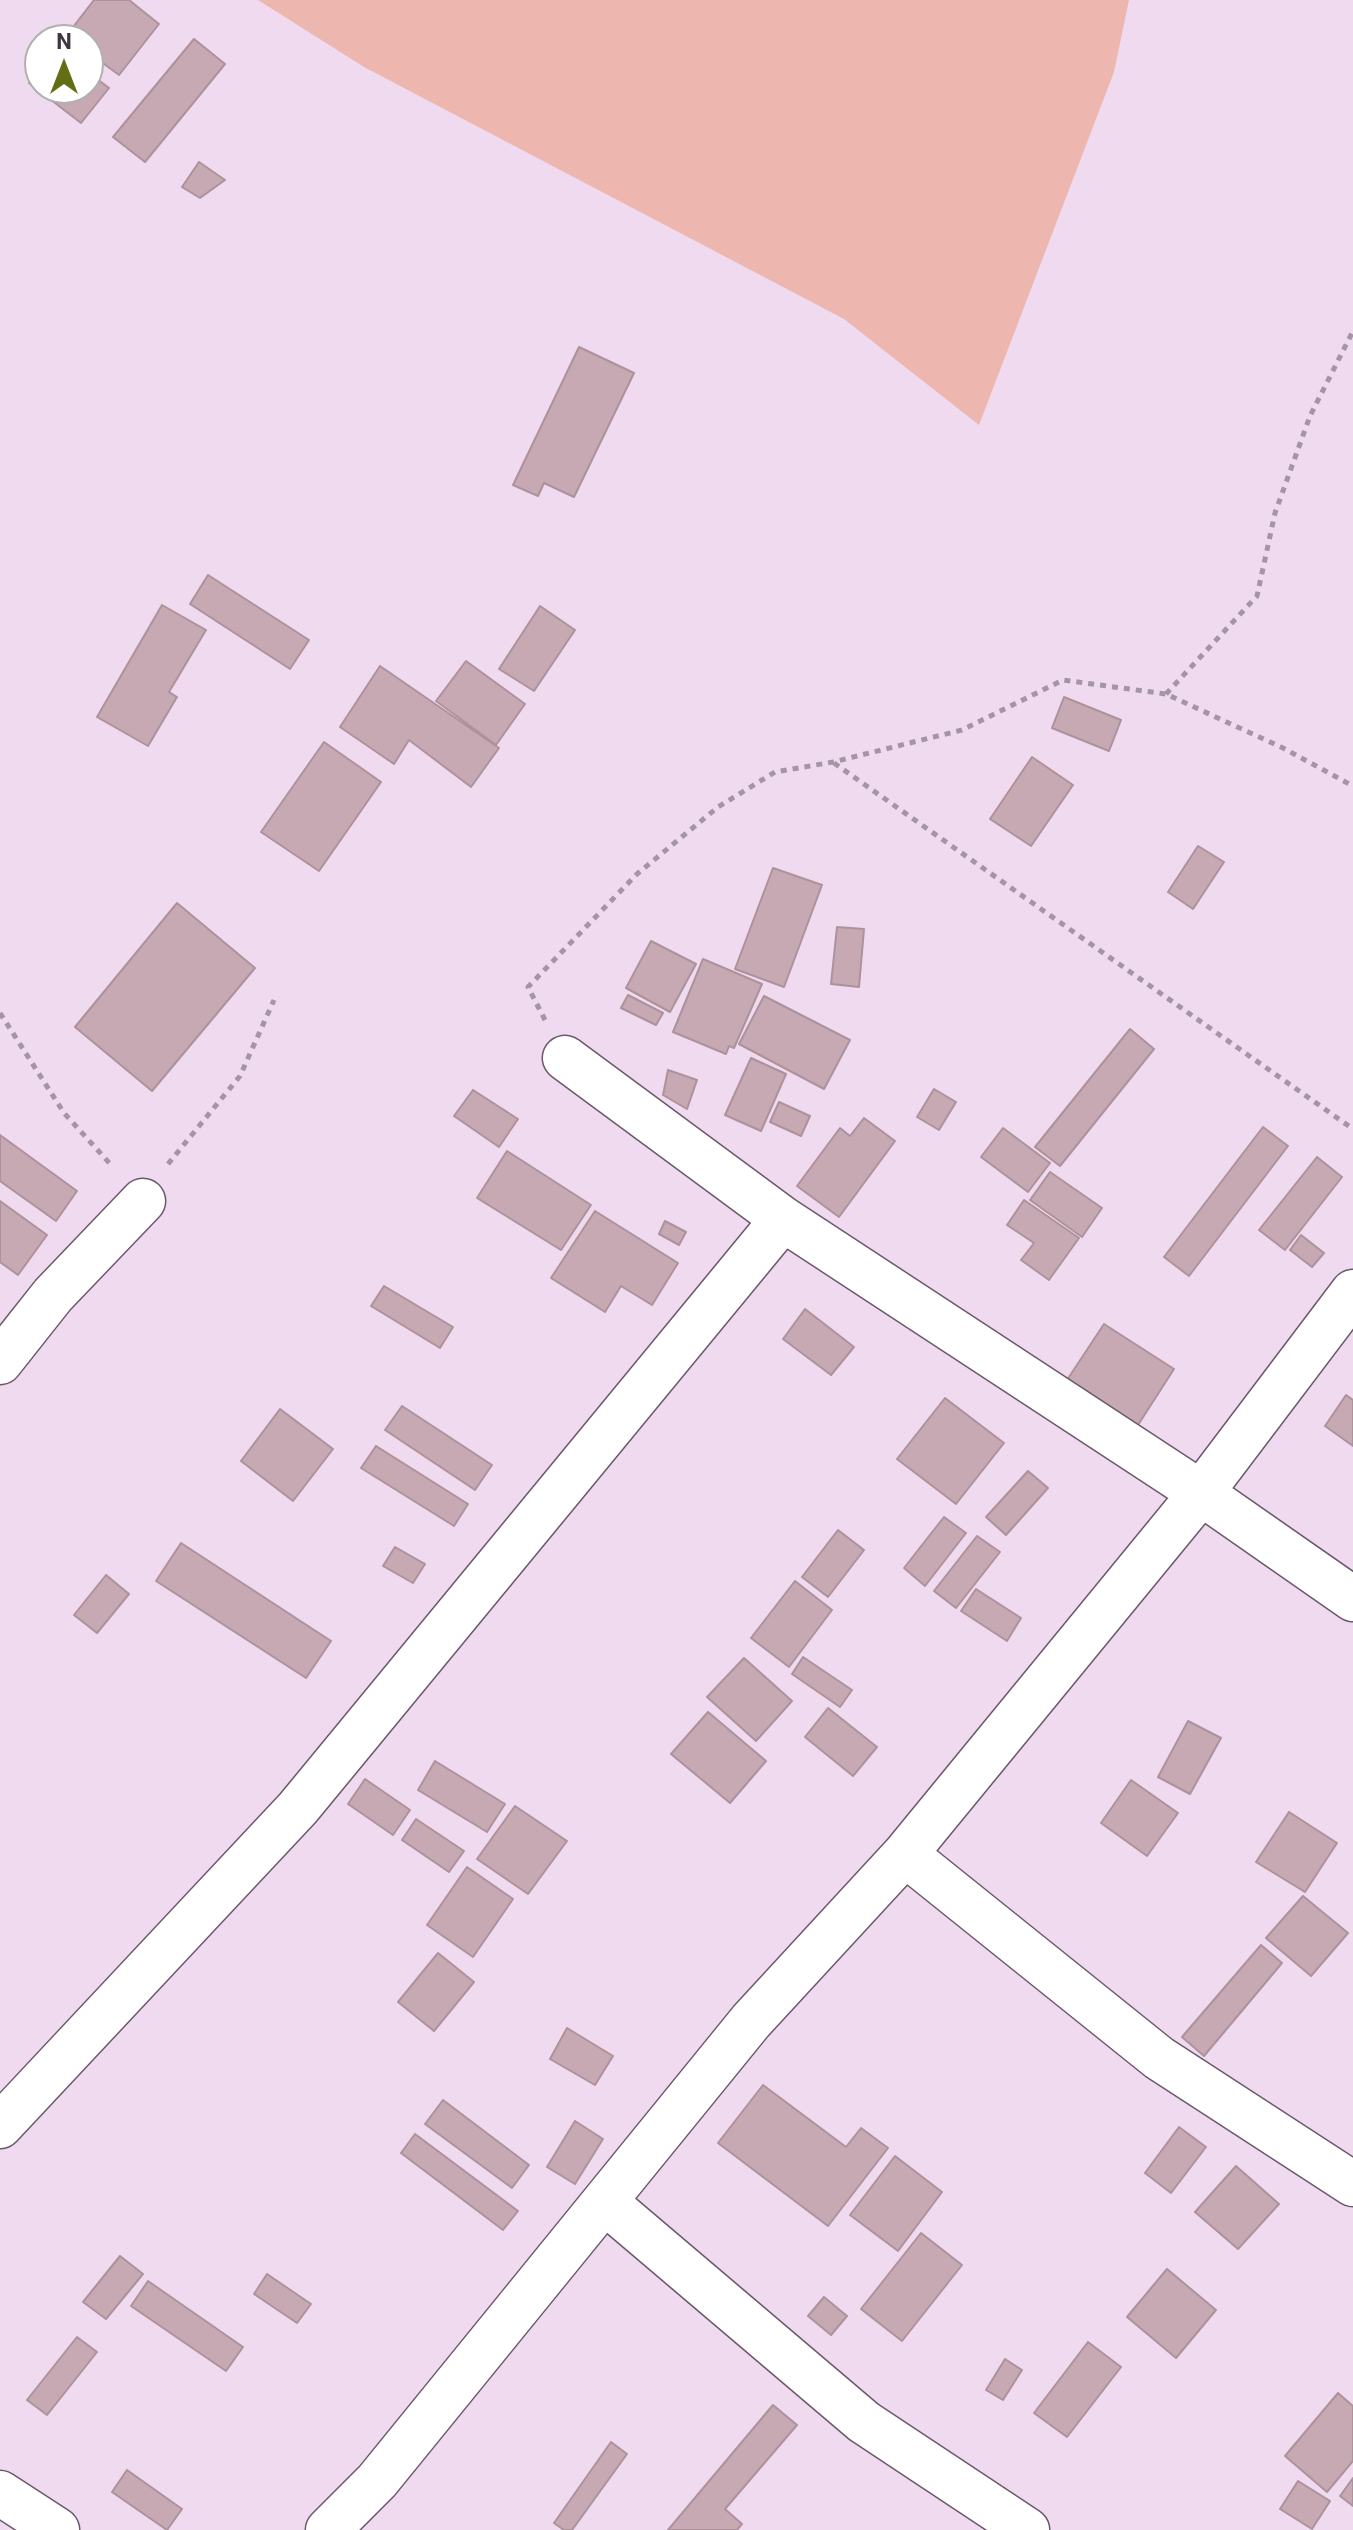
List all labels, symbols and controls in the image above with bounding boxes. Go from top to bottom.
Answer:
north arrow [24,24,104,104]
text: N [56,29,72,54]

